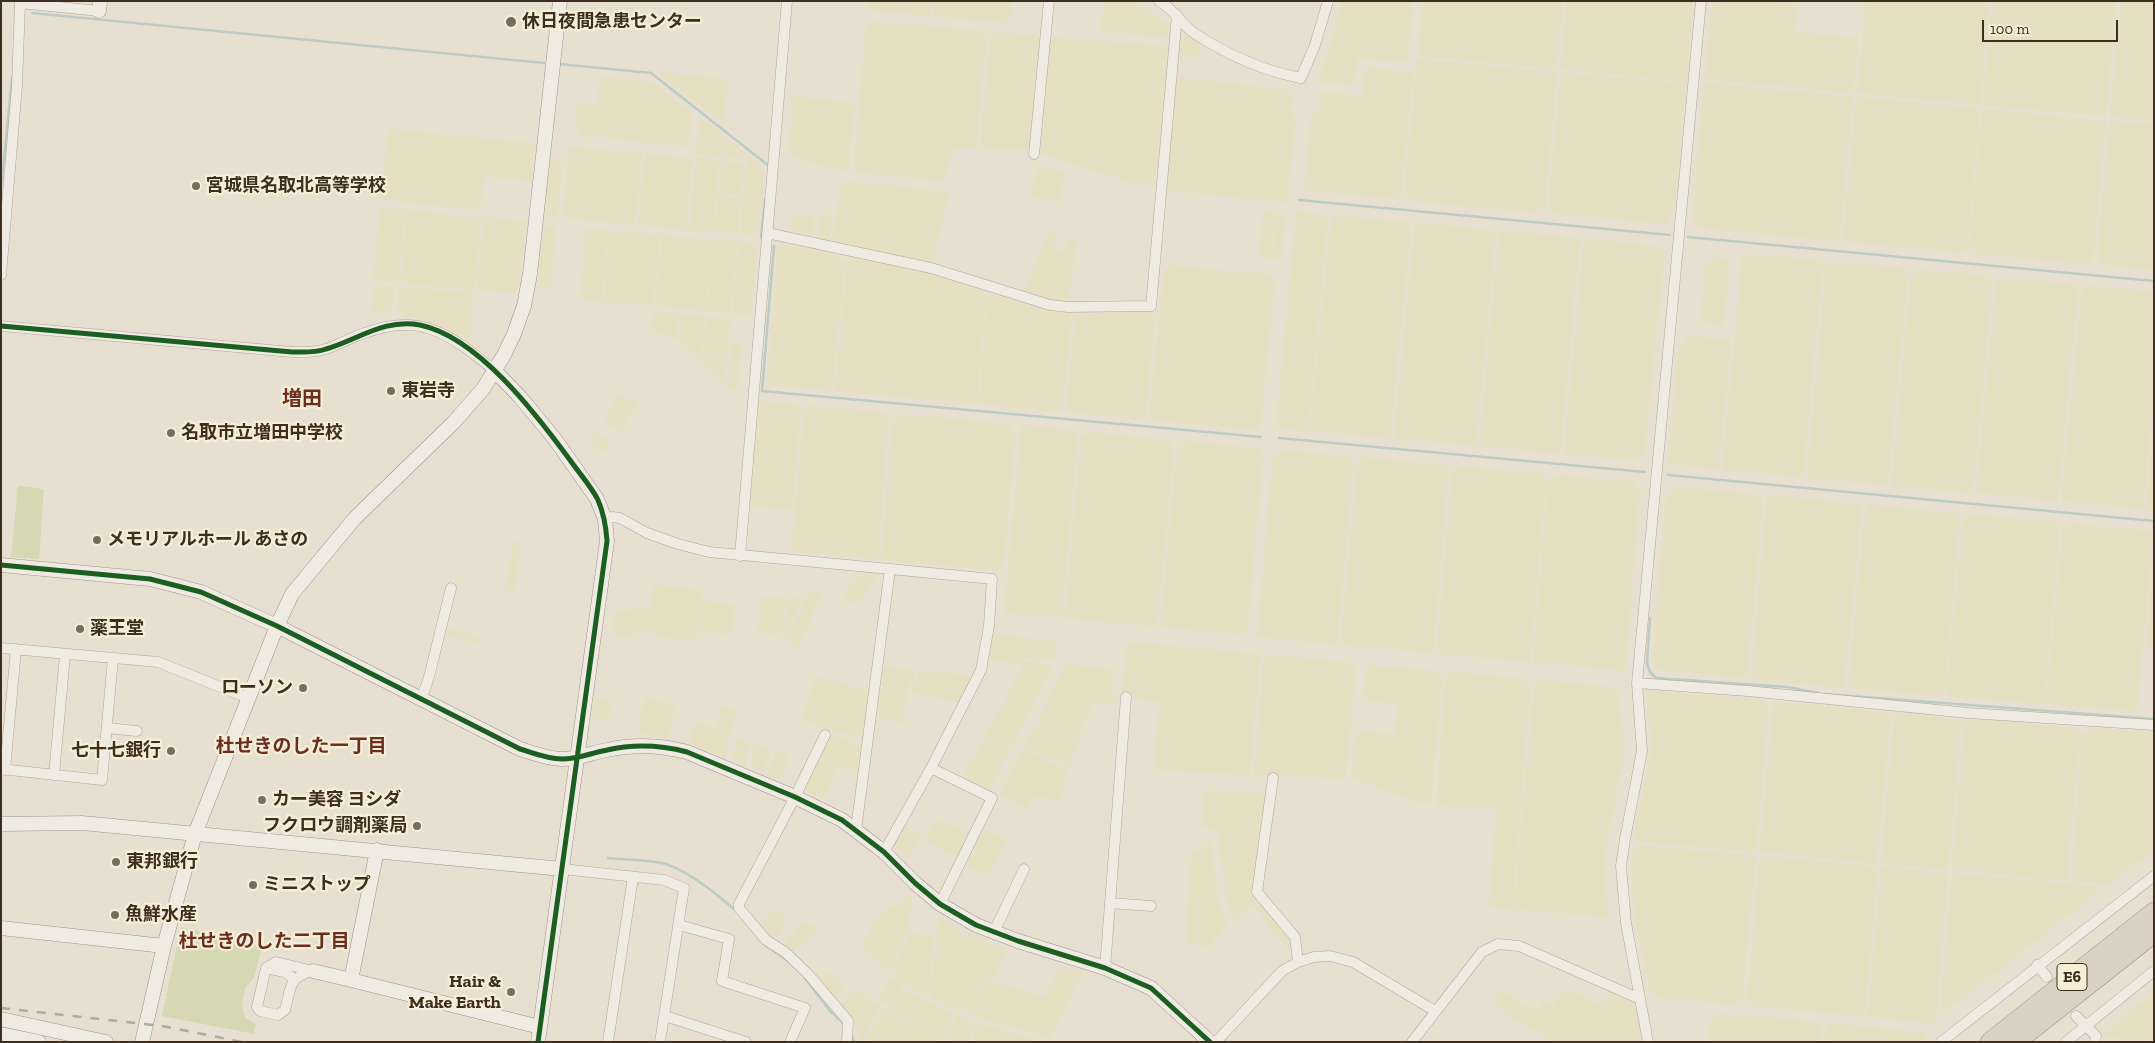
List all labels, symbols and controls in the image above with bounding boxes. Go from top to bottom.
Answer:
scale bar [1985,10,2121,42]
place label: 休日夜間急患センター [522,11,702,33]
marker: 休日夜間急患センター [504,15,518,29]
text: 100 m [1990,20,2029,38]
place label: 宮城県名取北高等学校 [206,175,386,197]
marker: 宮城県名取北高等学校 [190,180,202,192]
place label: 東岩寺 [401,380,455,402]
marker: 東岩寺 [385,385,397,397]
district label: 増田 [282,387,322,411]
place label: 名取市立増田中学校 [181,422,343,444]
marker: 名取市立増田中学校 [165,427,177,439]
place label: メモリアルホール あさの [107,529,308,551]
marker: メモリアルホール あさの [91,534,103,546]
place label: 薬王堂 [90,618,144,640]
marker: 薬王堂 [74,623,86,635]
place label: ローソン [221,677,293,699]
marker: ローソン [297,682,309,694]
district label: 杜せきのした一丁目 [216,736,386,758]
place label: 七十七銀行 [71,740,161,762]
marker: 七十七銀行 [165,745,177,757]
place label: カー美容 ヨシダ [272,789,401,811]
marker: カー美容 ヨシダ [256,794,268,806]
place label: フクロウ調剤薬局 [263,815,407,837]
marker: フクロウ調剤薬局 [411,820,423,832]
place label: 東邦銀行 [126,851,198,873]
marker: 東邦銀行 [110,856,122,868]
place label: ミニストップ [263,874,371,896]
marker: ミニストップ [247,879,259,891]
place label: 魚鮮水産 [125,904,197,926]
marker: 魚鮮水産 [109,909,121,921]
district label: 杜せきのした二丁目 [179,931,349,953]
road number: E6 [2057,964,2087,990]
place label: Hair & Make Earth [409,971,501,1014]
marker: Hair & Make Earth [505,986,517,998]

